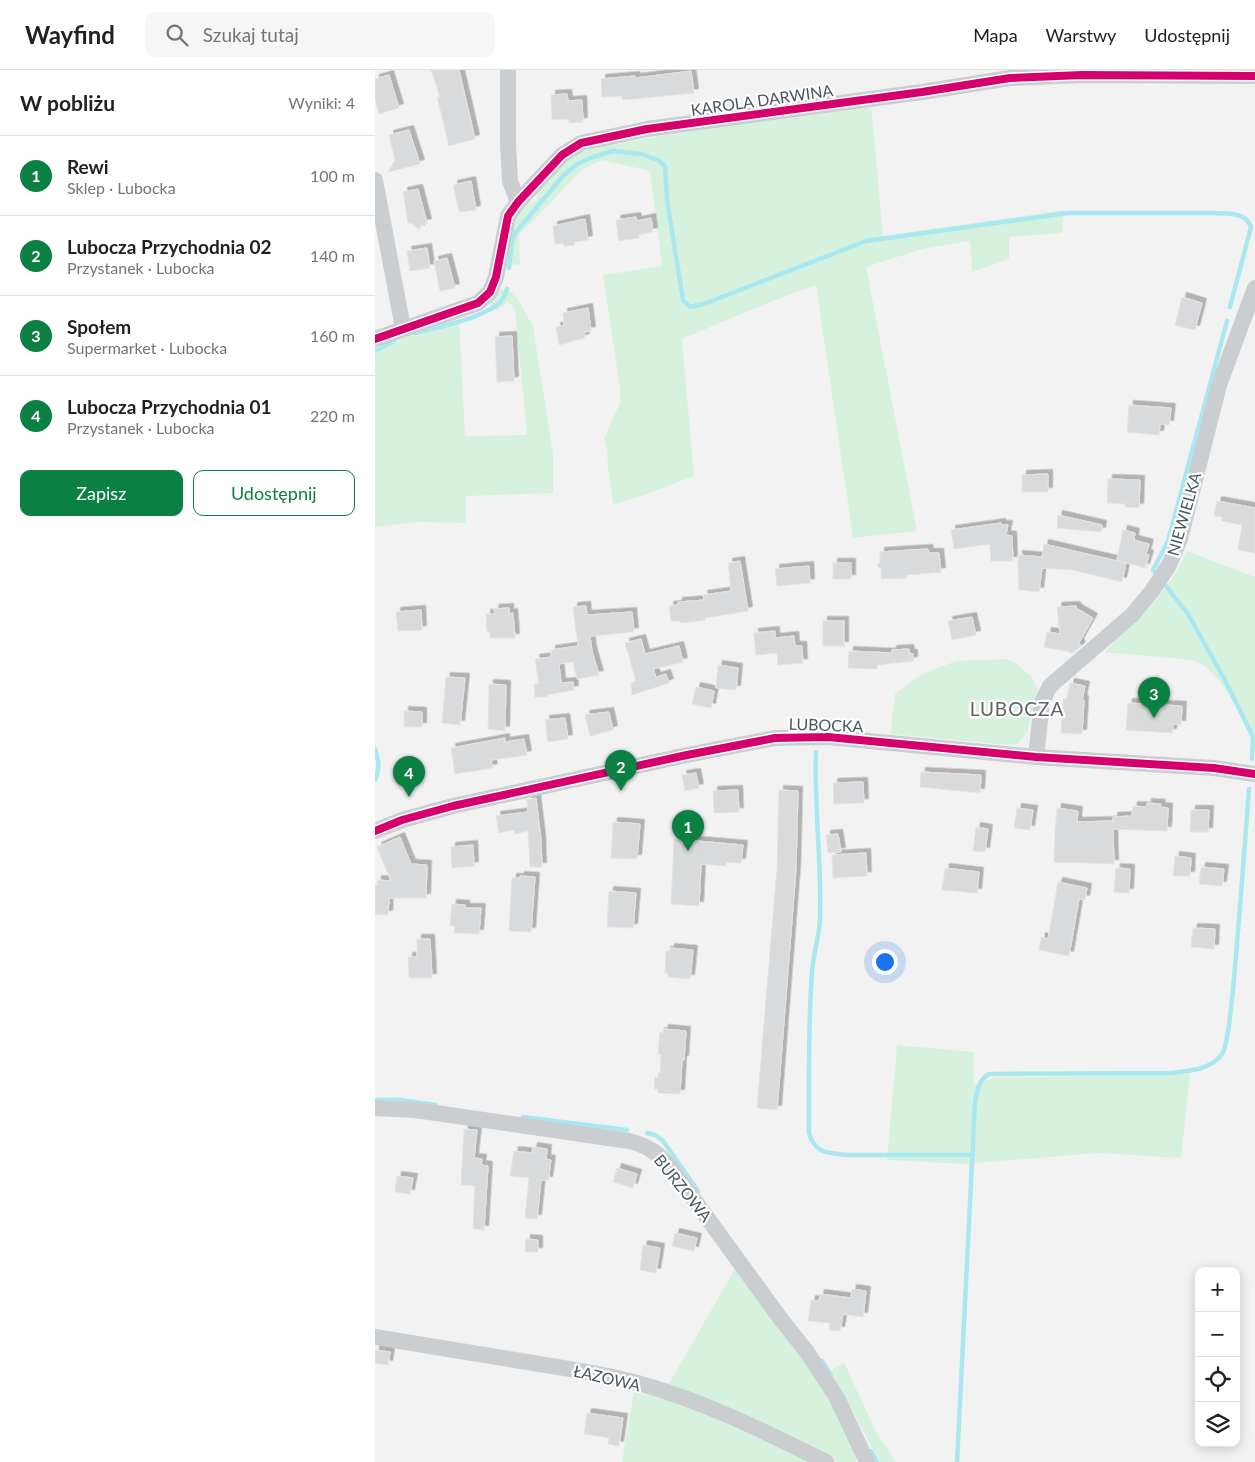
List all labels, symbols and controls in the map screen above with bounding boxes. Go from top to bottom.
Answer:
search box [145,12,495,57]
text: Wayfind [25,20,115,49]
icon: search [163,21,191,49]
text: Szukaj tutaj [203,23,299,46]
text: Mapa [973,24,1018,46]
text: Warstwy [1046,24,1116,46]
text: Udostępnij [1144,24,1230,46]
street label: KAROLA DARWINA [690,80,834,119]
text: W pobliżu [20,90,115,115]
text: Wyniki: 4 [288,93,355,112]
text: Rewi [67,155,109,178]
text: 1 [31,166,41,185]
text: 100 m [310,166,355,185]
text: Sklep · Lubocka [67,178,176,197]
text: Lubocza Przychodnia 02 [67,235,272,258]
text: 2 [31,246,41,265]
text: 140 m [310,246,355,265]
text: Przystanek · Lubocka [67,258,215,277]
text: Społem [67,315,131,338]
text: 3 [31,326,41,345]
text: 160 m [310,326,355,345]
text: Supermarket · Lubocka [67,338,227,357]
text: Lubocza Przychodnia 01 [67,395,272,418]
text: 4 [31,406,41,425]
text: 220 m [310,406,355,425]
text: Przystanek · Lubocka [67,418,215,437]
button: Zapisz [20,470,183,516]
button: Udostępnij [193,470,355,516]
street label: NIEWIELKA [1163,470,1205,558]
pin: 3 [1138,677,1170,718]
district label: LUBOCZA [970,697,1064,720]
street label: LUBOCKA [788,714,864,735]
pin: 2 [605,750,637,791]
pin: 4 [393,756,425,797]
pin: 1 [672,810,704,851]
your location [872,949,898,975]
street label: BURZOWA [651,1150,716,1225]
map controls [1195,1267,1240,1447]
button: + [1195,1267,1240,1312]
button: − [1195,1312,1240,1357]
button: locate [1195,1357,1240,1402]
street label: ŁAZOWA [572,1361,643,1394]
button: layers [1195,1402,1240,1447]

